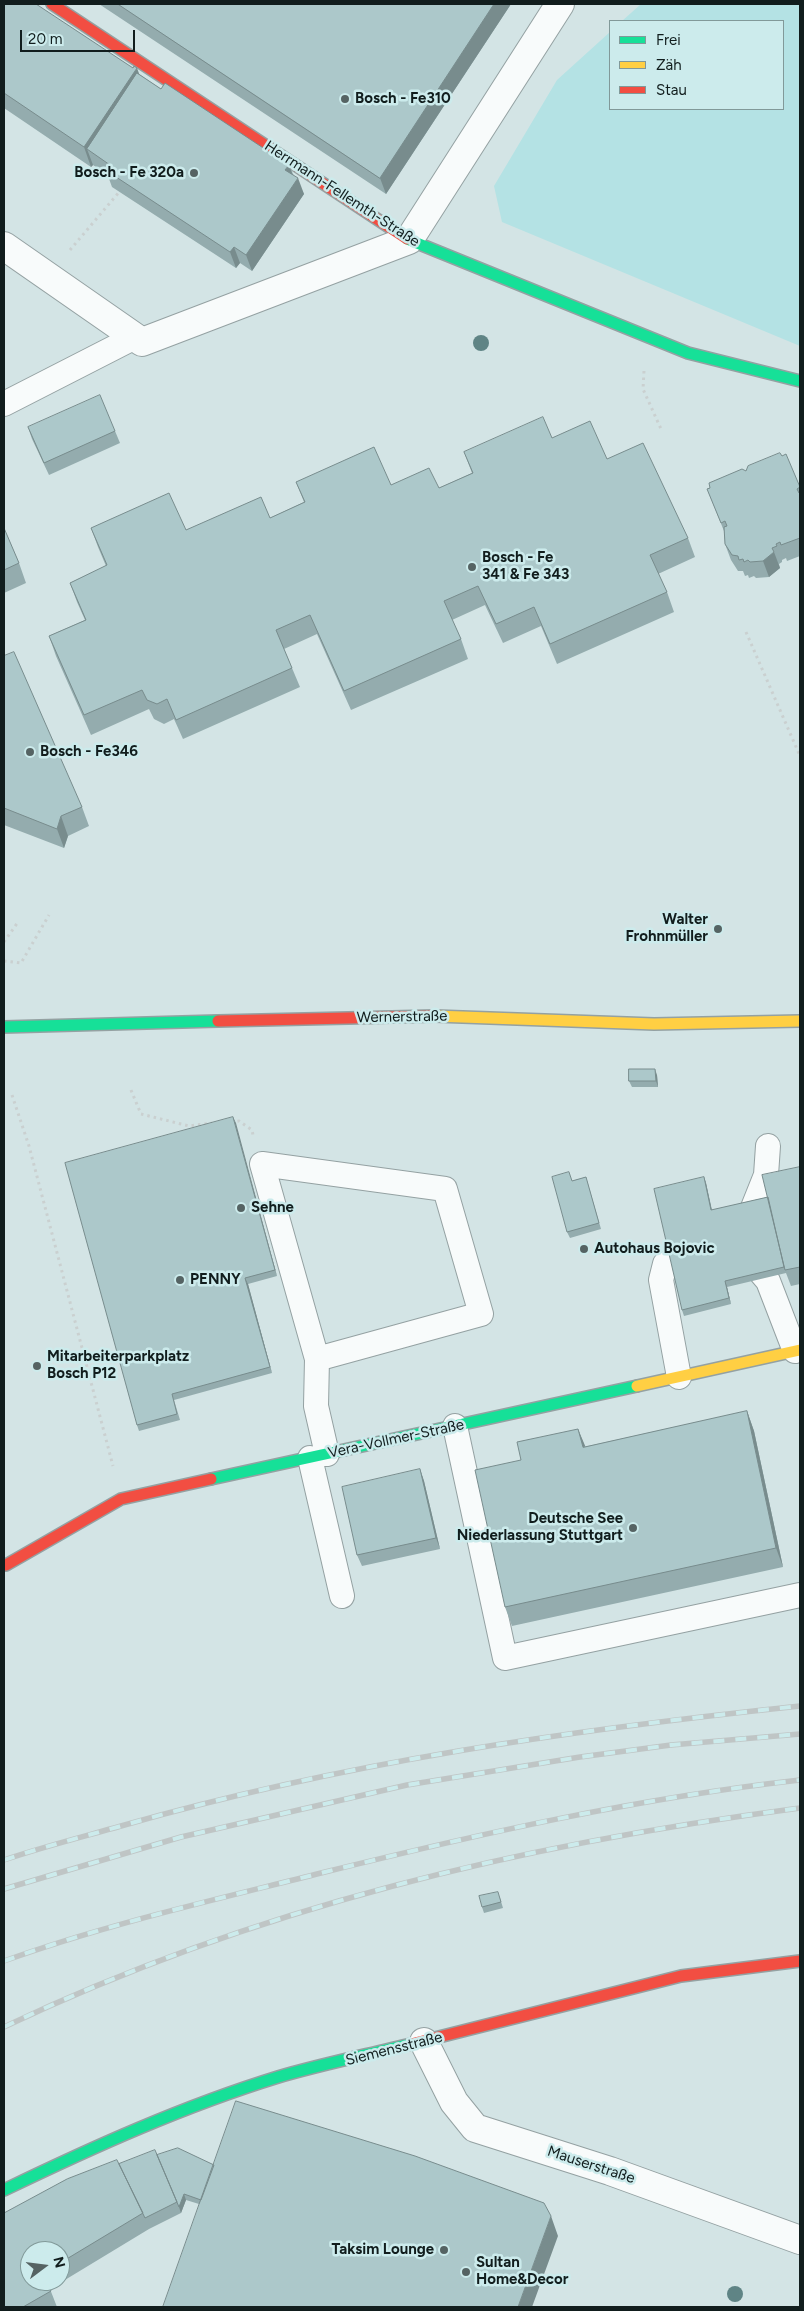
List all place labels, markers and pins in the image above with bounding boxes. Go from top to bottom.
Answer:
place label: Bosch - Fe310 [355,90,451,108]
marker: Bosch - Fe310 [339,93,351,105]
place label: Bosch - Fe 320a [74,164,184,182]
marker: Bosch - Fe 320a [188,167,200,179]
place label: Bosch - Fe 341 & Fe 343 [482,549,569,584]
marker: Bosch - Fe 341 & Fe 343 [466,561,478,573]
place label: Bosch - Fe346 [40,743,138,761]
marker: Bosch - Fe346 [24,746,36,758]
place label: Walter Frohnmüller [625,911,708,946]
marker: Walter Frohnmüller [712,923,724,935]
place label: Sehne [251,1199,294,1217]
marker: Sehne [235,1202,247,1214]
place label: Autohaus Bojovic [594,1240,715,1258]
marker: Autohaus Bojovic [578,1243,590,1255]
place label: PENNY [190,1271,241,1289]
marker: PENNY [174,1274,186,1286]
place label: Mitarbeiterparkplatz Bosch P12 [47,1348,189,1383]
marker: Mitarbeiterparkplatz Bosch P12 [31,1360,43,1372]
place label: Deutsche See Niederlassung Stuttgart [457,1510,623,1545]
marker: Deutsche See Niederlassung Stuttgart [627,1522,639,1534]
place label: Taksim Lounge [331,2241,434,2259]
marker: Taksim Lounge [438,2244,450,2256]
place label: Sultan Home&Decor [476,2254,568,2289]
marker: Sultan Home&Decor [460,2266,472,2278]

